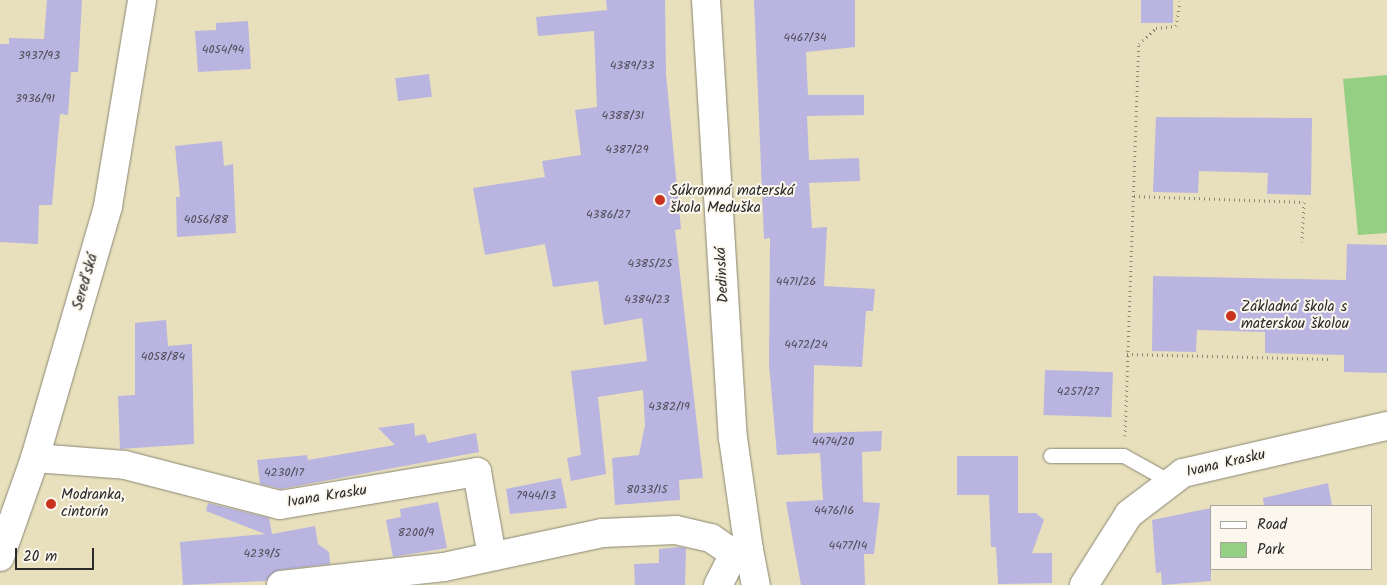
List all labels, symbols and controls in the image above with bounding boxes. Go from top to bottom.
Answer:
house number: 4467/34 [783,31,827,45]
house number: 4054/94 [202,43,244,57]
house number: 3937/93 [18,49,60,63]
house number: 4389/33 [610,59,654,73]
house number: 3936/91 [15,92,55,106]
house number: 4388/31 [602,109,644,123]
house number: 4387/29 [605,143,649,157]
place label: Súkromná materská škola Meduška [670,182,794,217]
marker: Súkromná materská škola Meduška [654,194,666,206]
house number: 4386/27 [586,208,630,222]
house number: 4056/88 [184,213,228,227]
street label: Dedinská [713,247,733,303]
street label: Sereďská [69,252,103,312]
house number: 4385/25 [628,257,672,271]
house number: 4471/26 [776,275,816,289]
house number: 4384/23 [624,293,670,307]
place label: Základná škola s materskou školou [1241,298,1349,333]
marker: Základná škola s materskou školou [1225,310,1237,322]
house number: 4472/24 [784,338,828,352]
house number: 4058/84 [141,350,185,364]
house number: 4257/27 [1057,385,1099,399]
house number: 4382/19 [648,400,690,414]
house number: 4474/20 [812,435,854,449]
street label: Ivana Krasku [1185,446,1267,482]
house number: 4230/17 [264,466,304,480]
street label: Ivana Krasku [286,482,368,512]
house number: 8033/15 [626,483,668,497]
place label: Modranka, cintorín [61,486,125,521]
house number: 7944/13 [516,489,556,503]
marker: Modranka, cintorín [45,498,57,510]
house number: 4476/16 [814,504,854,518]
legend [1210,505,1372,570]
text: Road [1257,513,1287,537]
house number: 8200/9 [398,526,434,540]
scale bar [18,538,96,570]
text: Park [1257,538,1284,562]
house number: 4477/14 [829,539,867,553]
text: 20 m [23,545,57,569]
house number: 4239/5 [244,547,280,561]

